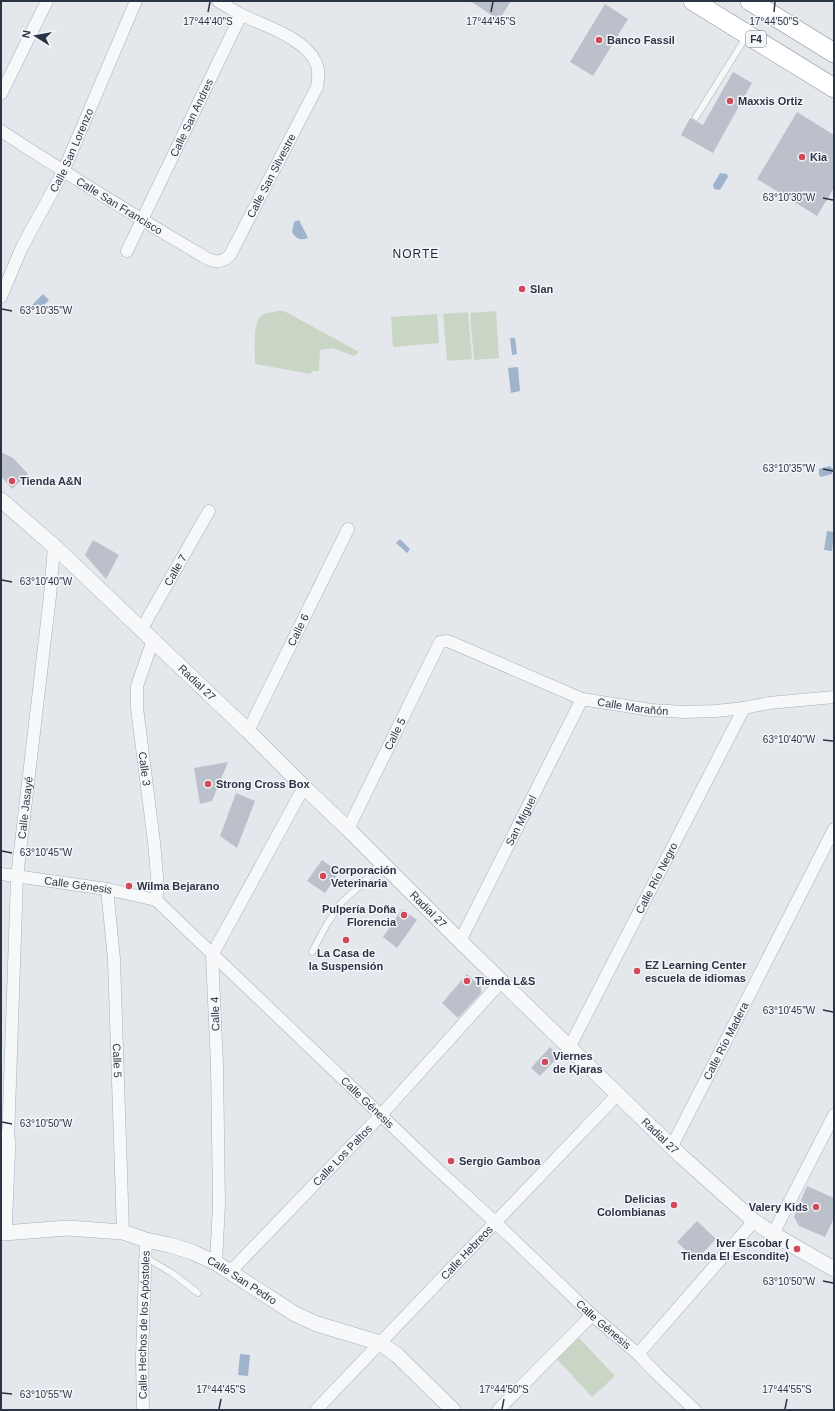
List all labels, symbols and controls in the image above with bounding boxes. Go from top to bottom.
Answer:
north arrow [16,16,56,56]
text: 17°44'40"S [183,16,233,27]
text: 17°44'45"S [466,16,516,27]
text: 17°44'50"S [749,16,799,27]
text: N [20,29,33,39]
road number: F4 [746,31,766,47]
place label: Banco Fassil [607,34,675,46]
marker: Banco Fassil [594,35,604,45]
street label: Calle San Andres [167,76,216,159]
place label: Maxxis Ortiz [738,95,803,107]
marker: Maxxis Ortiz [725,96,735,106]
street label: Calle San Lorenzo [47,107,95,194]
street label: Calle San Silvestre [244,131,298,220]
place label: Kia [810,151,828,163]
marker: Kia [797,152,807,162]
street label: Calle San Francisco [74,175,165,237]
text: 63°10'30"W [763,192,816,203]
district label: NORTE [393,247,439,261]
place label: Slan [530,283,554,295]
marker: Slan [517,284,527,294]
text: 63°10'35"W [20,305,73,316]
text: 63°10'35"W [763,463,816,474]
place label: Tienda A&N [20,475,82,487]
marker: Tienda A&N [7,476,17,486]
street label: Calle 7 [162,552,189,588]
text: 63°10'40"W [20,576,73,587]
street label: Calle 6 [285,612,311,648]
street label: Radial 27 [176,662,218,703]
street label: Calle Marañón [597,696,669,717]
street label: Calle 5 [382,716,408,752]
text: 63°10'40"W [763,734,816,745]
street label: Calle 3 [137,751,153,787]
street label: Calle Jasayé [16,776,35,840]
place label: Strong Cross Box [216,778,310,790]
marker: Strong Cross Box [203,779,213,789]
street label: San Miguel [503,793,539,848]
street label: Calle Río Negro [633,841,680,916]
text: 63°10'45"W [20,847,73,858]
place label: Corporación Veterinaria [331,864,397,889]
marker: Corporación Veterinaria [318,871,328,881]
street label: Calle Génesis [43,874,114,896]
place label: Wilma Bejarano [137,880,220,892]
marker: Wilma Bejarano [124,881,134,891]
street label: Radial 27 [408,889,449,930]
place label: Pulpería Doña Florencia [322,903,397,928]
marker: Pulpería Doña Florencia [399,910,409,920]
marker: La Casa de la Suspensión [341,935,351,945]
place label: La Casa de la Suspensión [309,947,384,972]
place label: EZ Learning Center escuela de idiomas [645,959,747,984]
marker: EZ Learning Center escuela de idiomas [632,966,642,976]
place label: Tienda L&S [475,975,535,987]
marker: Tienda L&S [462,976,472,986]
street label: Calle 4 [208,997,222,1031]
street label: Calle Río Madera [701,999,751,1082]
text: 63°10'45"W [763,1005,816,1016]
street label: Calle 5 [111,1043,124,1078]
place label: Viernes de Kjaras [553,1050,603,1075]
marker: Viernes de Kjaras [540,1057,550,1067]
street label: Calle Génesis [339,1074,397,1131]
street label: Radial 27 [639,1115,681,1156]
text: 63°10'50"W [20,1118,73,1129]
street label: Calle Los Paltos [310,1122,375,1188]
place label: Sergio Gamboa [459,1155,541,1167]
marker: Sergio Gamboa [446,1156,456,1166]
place label: Delicias Colombianas [597,1193,666,1218]
marker: Delicias Colombianas [669,1200,679,1210]
place label: Valery Kids [749,1201,808,1213]
marker: Valery Kids [811,1202,821,1212]
street label: Calle Hebreos [438,1223,495,1282]
place label: Iver Escobar ( Tienda El Escondite) [681,1237,789,1262]
marker: Iver Escobar ( Tienda El Escondite) [792,1244,802,1254]
street label: Calle Hechos de los Apóstoles [136,1250,152,1400]
street label: Calle San Pedro [205,1254,279,1307]
text: 63°10'50"W [763,1276,816,1287]
street label: Calle Génesis [574,1297,634,1352]
text: 17°44'45"S [196,1384,246,1395]
text: 17°44'50"S [479,1384,529,1395]
text: 17°44'55"S [762,1384,812,1395]
text: 63°10'55"W [20,1389,73,1400]

